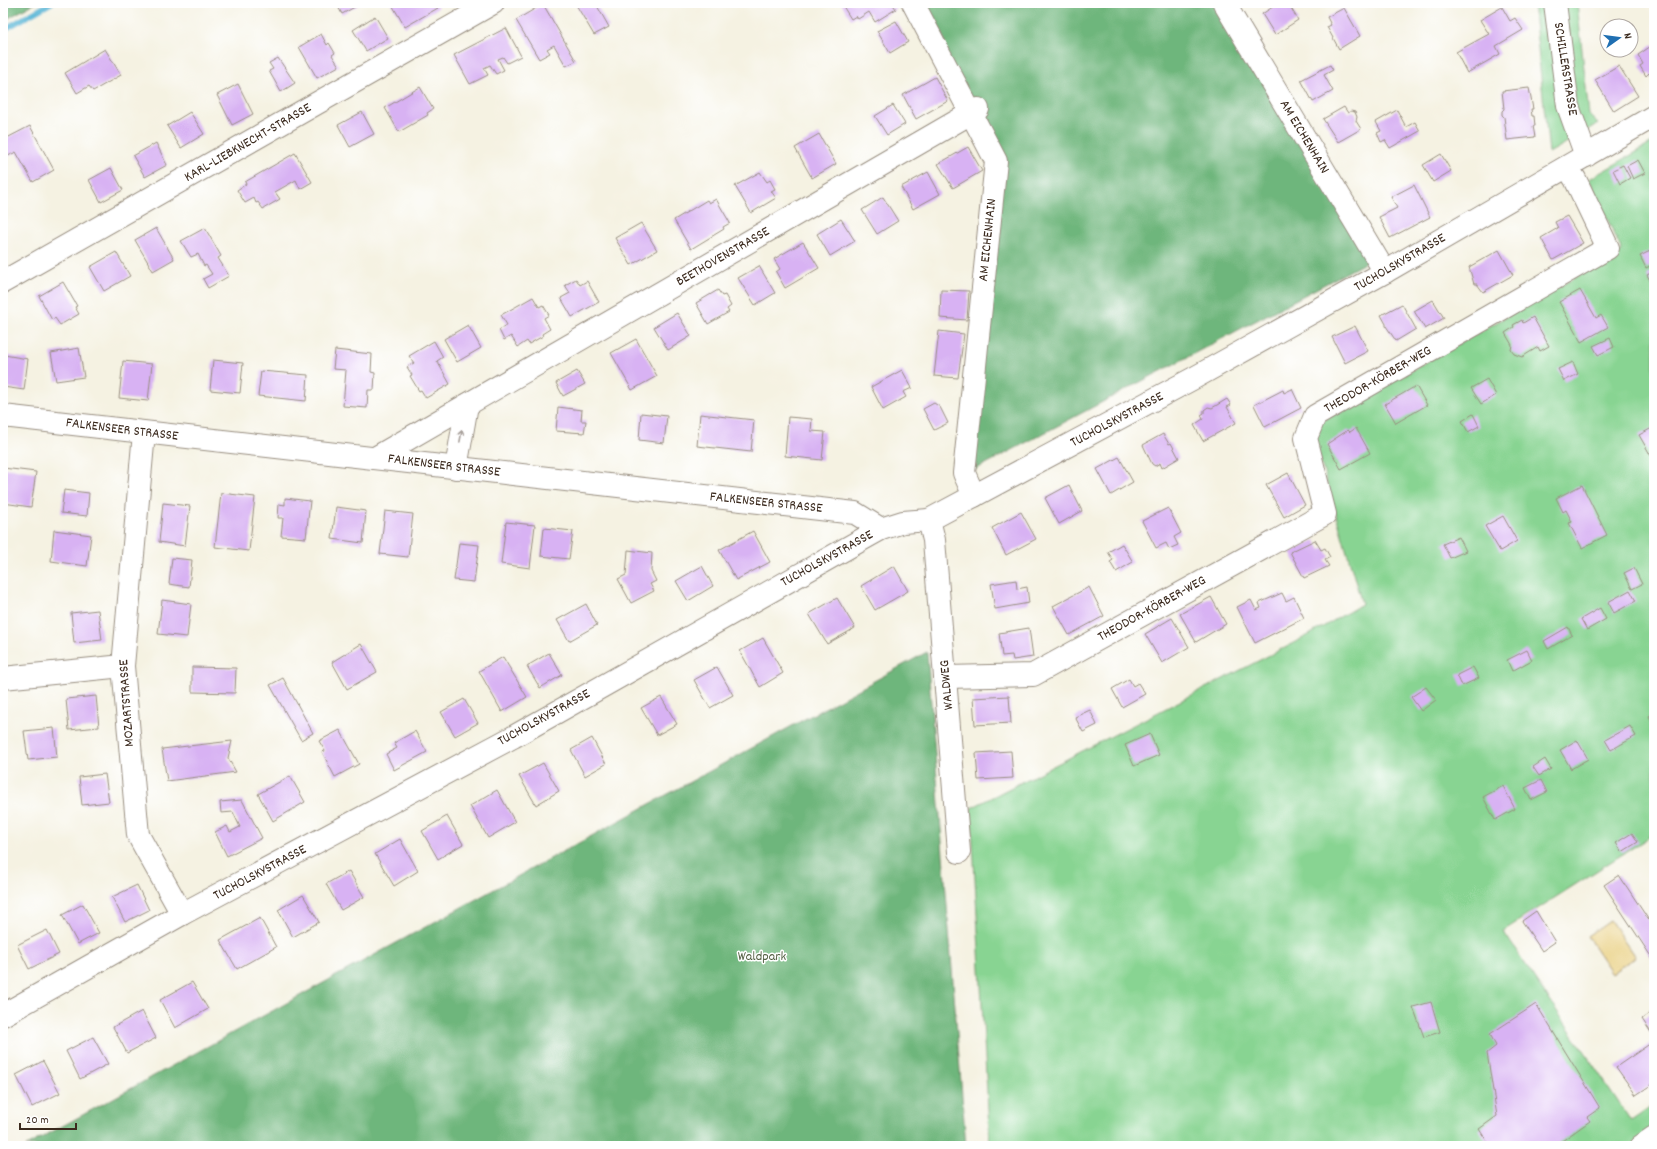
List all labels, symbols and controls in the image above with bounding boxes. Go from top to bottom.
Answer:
north arrow [1599,18,1639,58]
street label: SCHILLERSTRASSE [1548,21,1582,118]
text: N [1618,31,1635,41]
street label: AM EICHENHAIN [1274,96,1334,178]
street label: KARL-LIEBKNECHT-STRASSE [181,98,316,188]
street label: AM EICHENHAIN [974,198,1002,282]
street label: BEETHOVENSTRASSE [672,222,774,292]
street label: TUCHOLSKYSTRASSE [1350,228,1450,297]
street label: THEODOR-KÖRBER-WEG [1321,341,1435,419]
street label: TUCHOLSKYSTRASSE [1067,387,1168,453]
street label: FALKENSEER STRASSE [65,413,180,447]
one-way arrow [458,430,466,443]
street label: FALKENSEER STRASSE [387,449,502,483]
street label: FALKENSEER STRASSE [709,487,824,519]
street label: TUCHOLSKYSTRASSE [777,525,877,593]
street label: THEODOR-KÖRBER-WEG [1094,571,1210,647]
street label: MOZARTSTRASSE [114,658,140,747]
street label: WALDWEG [935,659,959,711]
street label: TUCHOLSKYSTRASSE [494,684,594,752]
street label: TUCHOLSKYSTRASSE [210,840,311,906]
park label: Waldpark [738,947,786,967]
scale bar [20,1105,76,1131]
text: 20 m [26,1112,49,1129]

